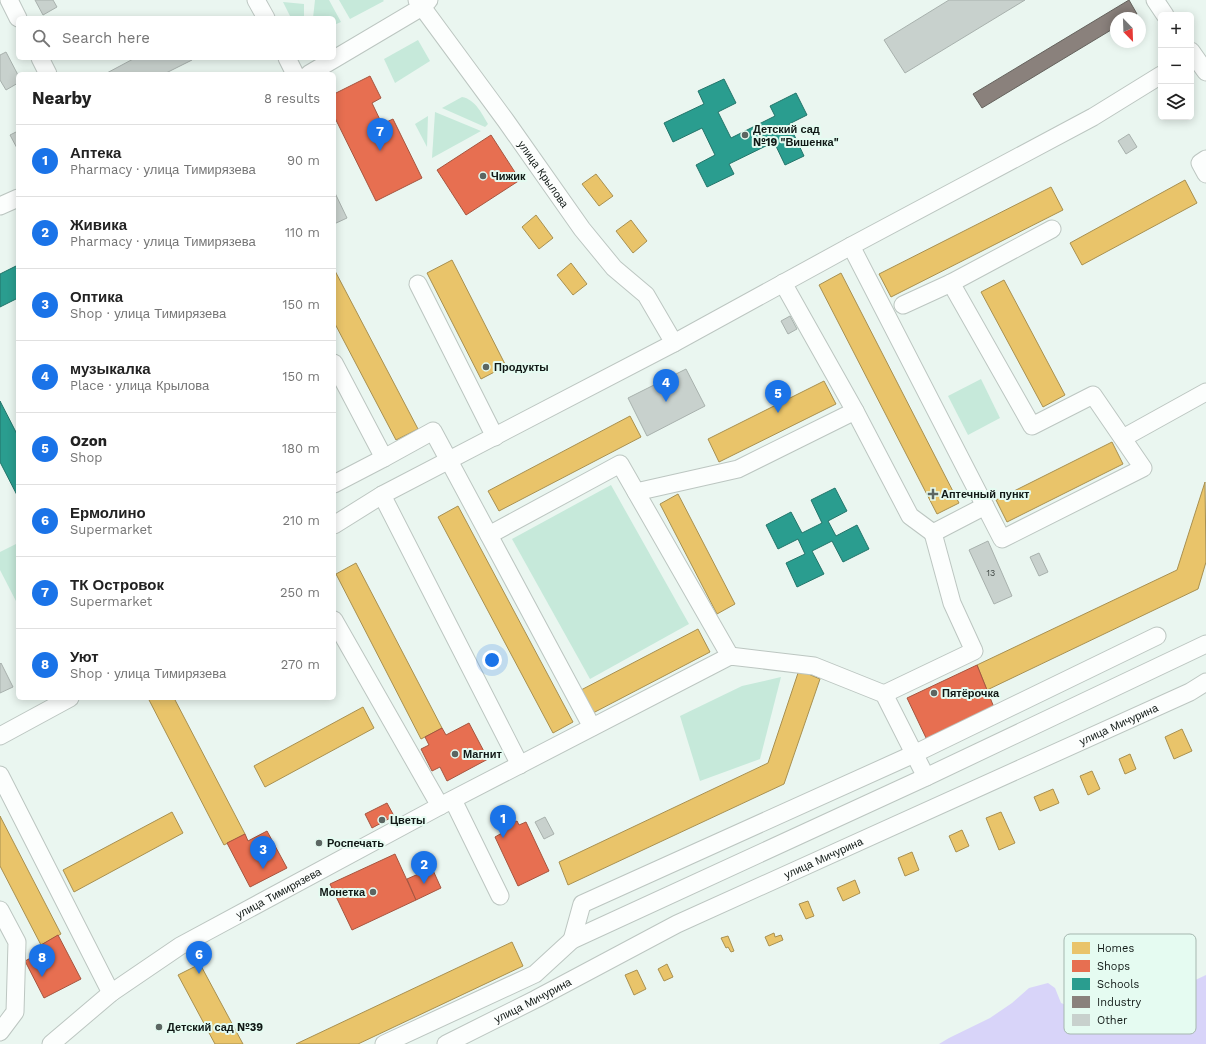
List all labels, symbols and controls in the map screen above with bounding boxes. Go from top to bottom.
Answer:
north arrow [1110,12,1146,48]
map controls [1158,12,1194,120]
button: + [1158,12,1194,48]
search box [16,16,336,60]
icon: search [30,27,52,49]
text: Search here [62,29,150,47]
button: − [1158,48,1194,84]
button: layers [1158,84,1194,120]
text: Nearby [32,88,91,108]
text: 8 results [264,91,320,106]
pin: 7 [367,118,393,151]
place label: Детский сад №19 "Вишенка" [753,123,839,149]
marker: Детский сад №19 "Вишенка" [740,130,750,140]
street label: улица Крылова [515,138,571,211]
text: Аптека [70,144,121,162]
text: 1 [42,153,48,168]
text: 90 m [287,153,320,168]
text: Pharmacy · улица Тимирязева [70,162,256,177]
place label: Чижик [491,170,526,183]
marker: Чижик [478,171,488,181]
text: Живика [70,216,127,234]
text: 2 [41,225,49,240]
text: 110 m [285,225,320,240]
text: Pharmacy · улица Тимирязева [70,234,256,249]
text: Оптика [70,288,123,306]
text: 3 [41,297,49,312]
text: 150 m [282,297,320,312]
text: Shop · улица Тимирязева [70,306,226,321]
text: музыкалка [70,360,151,378]
place label: Продукты [494,361,549,374]
marker: Продукты [481,362,491,372]
text: 4 [41,369,49,384]
text: 150 m [282,369,320,384]
pin: 4 [653,369,679,402]
text: Place · улица Крылова [70,378,209,393]
pin: 5 [765,380,791,413]
text: Ozon [70,432,107,450]
text: 5 [41,441,49,456]
text: 180 m [282,441,320,456]
text: Shop [70,450,102,465]
place label: Аптечный пункт [941,488,1030,501]
marker: Аптечный пункт [928,489,938,499]
text: Ермолино [70,504,146,522]
text: 6 [41,513,49,528]
text: 210 m [282,513,320,528]
text: Supermarket [70,522,152,537]
house number: 13 [987,568,995,578]
text: ТК Островок [70,576,164,594]
text: 7 [41,585,49,600]
text: 250 m [280,585,320,600]
text: Supermarket [70,594,152,609]
text: Уют [70,648,99,666]
your location [482,650,502,670]
text: 8 [41,657,49,672]
text: 270 m [281,657,320,672]
text: Shop · улица Тимирязева [70,666,226,681]
place label: Пятёрочка [942,687,1000,700]
marker: Пятёрочка [929,688,939,698]
street label: улица Мичурина [1077,701,1161,748]
place label: Магнит [463,748,502,761]
marker: Магнит [450,749,460,759]
pin: 1 [490,805,516,838]
place label: Цветы [390,814,425,827]
marker: Цветы [377,815,387,825]
street label: улица Мичурина [782,834,866,882]
pin: 3 [250,836,276,869]
place label: Роспечать [327,837,384,850]
marker: Роспечать [314,838,324,848]
pin: 2 [411,851,437,884]
street label: улица Тимирязева [234,865,324,922]
place label: Монетка [319,886,366,899]
marker: Монетка [368,887,378,897]
legend [1064,934,1196,1034]
pin: 6 [186,941,212,974]
text: Homes [1097,942,1134,955]
pin: 8 [29,944,55,977]
text: Shops [1097,960,1130,973]
street label: улица Мичурина [492,975,574,1026]
text: Schools [1097,978,1140,991]
text: Industry [1097,996,1142,1009]
text: Other [1097,1014,1128,1027]
place label: Детский сад №39 [167,1021,263,1034]
marker: Детский сад №39 [154,1022,164,1032]

